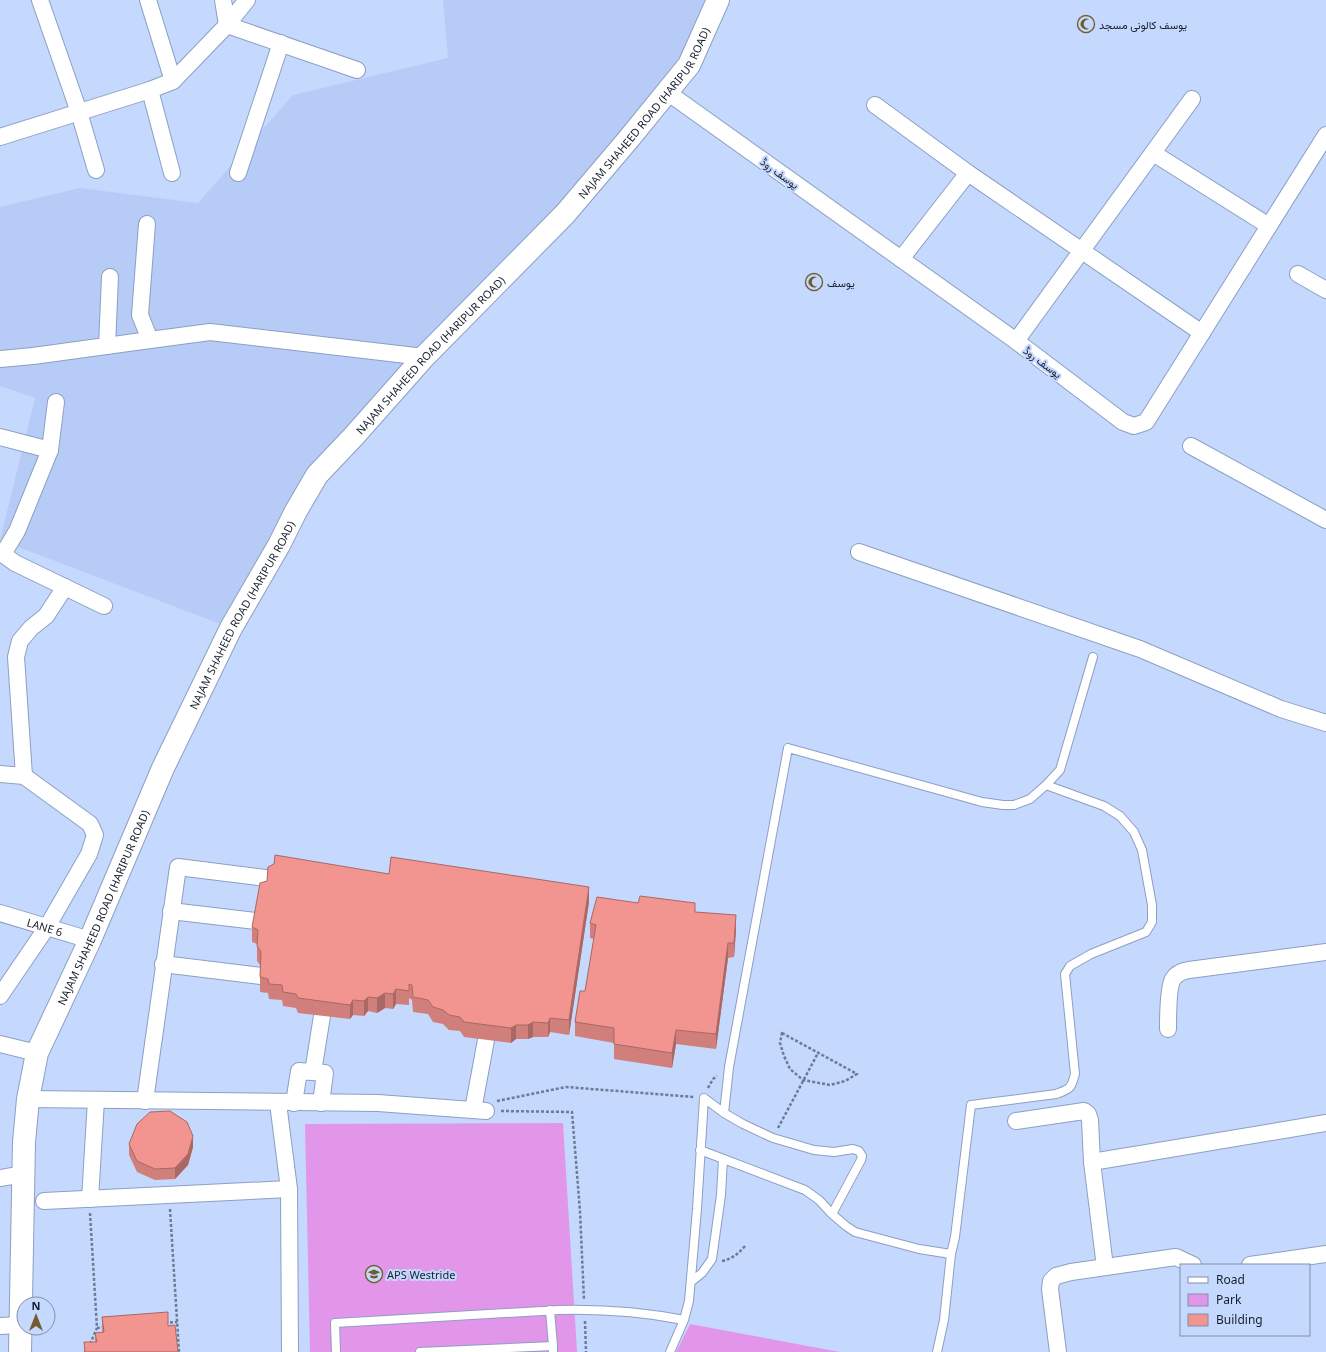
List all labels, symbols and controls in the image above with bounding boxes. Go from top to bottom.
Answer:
mosque icon: یوسف کالونی مسجد [1076,14,1096,34]
place label: یوسف کالونی مسجد [1099,17,1187,32]
street label: NAJAM SHAHEED ROAD (HARIPUR ROAD) [574,25,713,201]
street label: یوسف روڈ [758,154,802,192]
street label: NAJAM SHAHEED ROAD (HARIPUR ROAD) [352,272,508,437]
mosque icon: یوسف [804,272,824,292]
place label: یوسف [827,275,855,290]
street label: یوسف روڈ [1021,343,1065,381]
street label: NAJAM SHAHEED ROAD (HARIPUR ROAD) [185,518,298,712]
street label: NAJAM SHAHEED ROAD (HARIPUR ROAD) [53,807,152,1007]
street label: LANE 6 [25,914,65,939]
school or university icon: APS Westride [364,1264,384,1284]
legend [1180,1264,1310,1336]
place label: APS Westride [387,1267,455,1282]
text: Road [1216,1271,1245,1288]
text: Park [1216,1291,1242,1308]
north arrow [16,1296,56,1336]
text: N [32,1298,40,1313]
text: Building [1216,1311,1263,1328]

